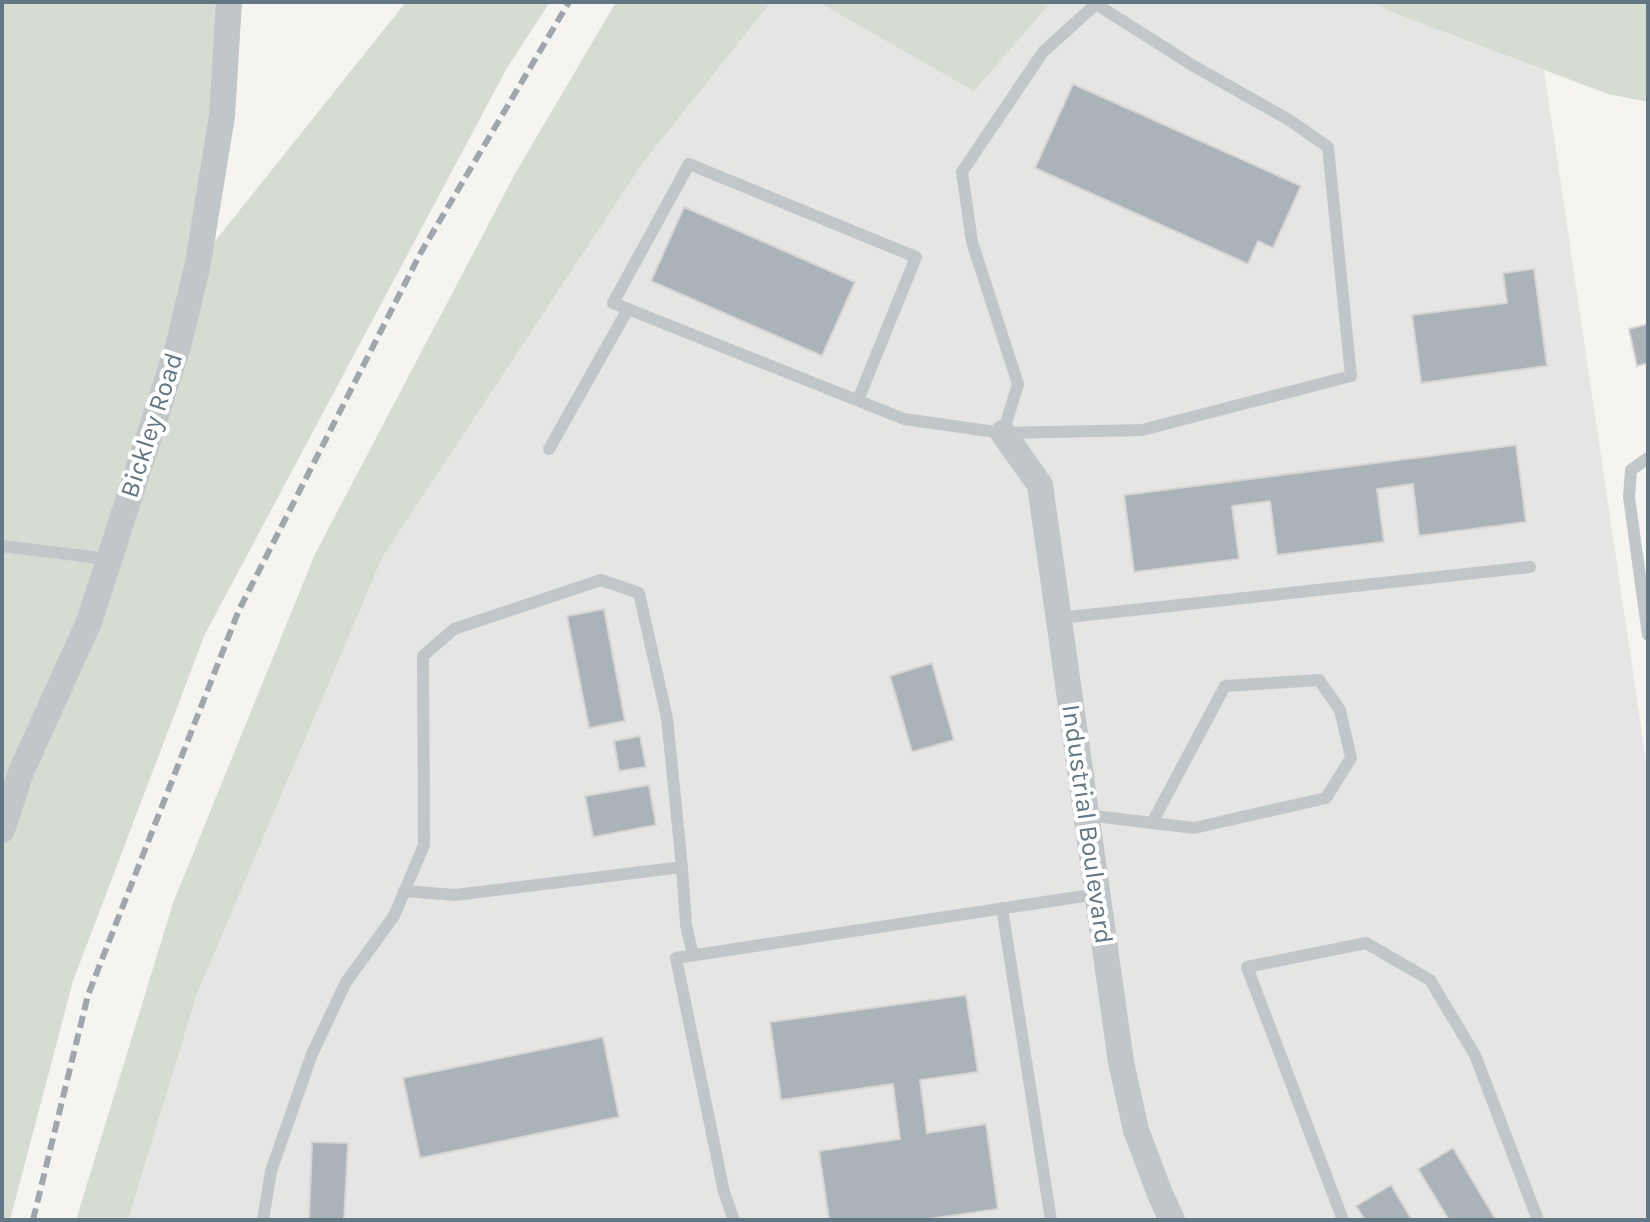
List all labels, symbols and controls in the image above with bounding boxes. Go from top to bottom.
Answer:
street label: Bickley Road [113,349,190,502]
street label: Industrial Boulevard [1055,702,1120,946]

